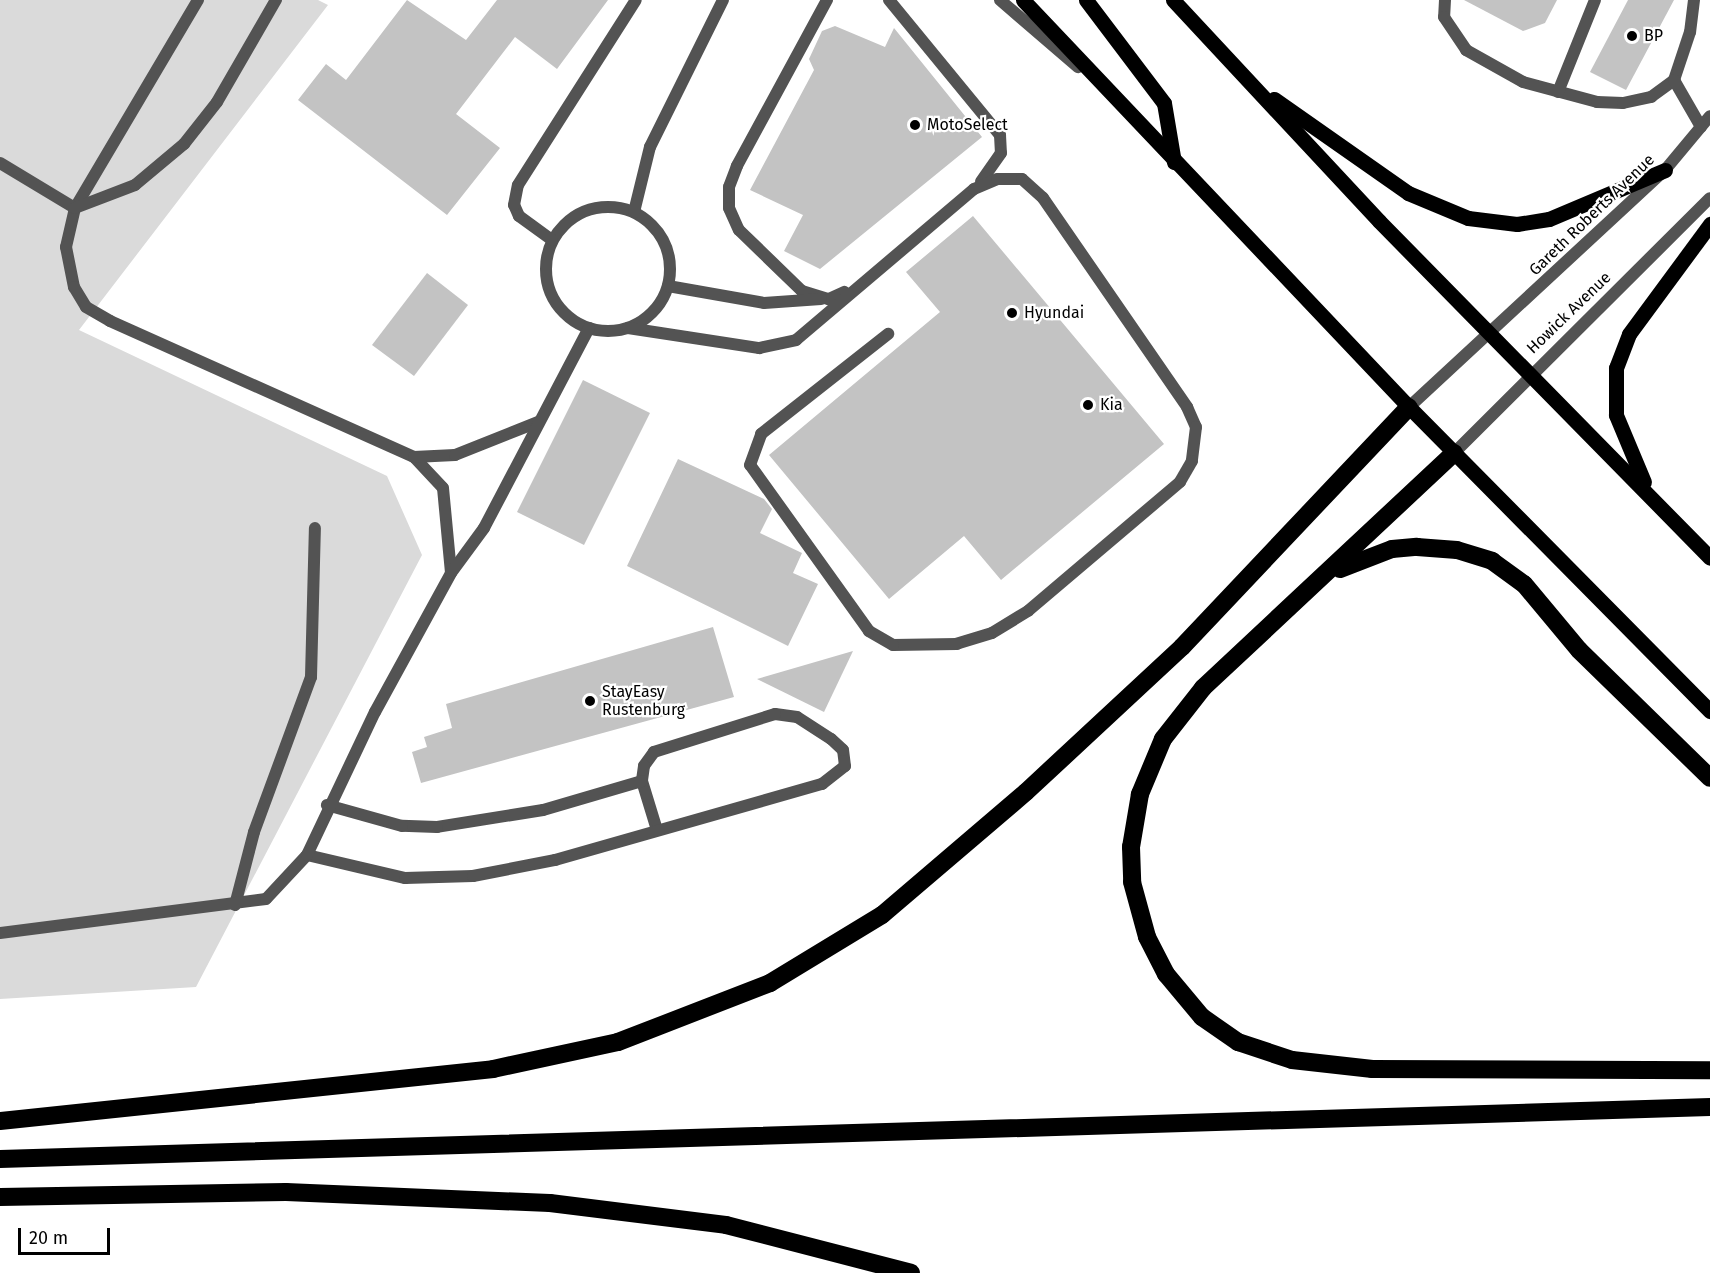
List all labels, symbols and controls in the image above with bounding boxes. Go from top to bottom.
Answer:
place label: BP [1644,26,1663,46]
marker: BP [1625,29,1639,43]
place label: MotoSelect [927,115,1008,135]
marker: MotoSelect [908,118,922,132]
street label: Gareth Roberts Avenue [1525,150,1659,280]
street label: Howick Avenue [1523,268,1615,358]
place label: Hyundai [1024,303,1084,323]
marker: Hyundai [1005,306,1019,320]
place label: Kia [1100,395,1123,415]
marker: Kia [1081,398,1095,412]
place label: StayEasy Rustenburg [602,682,685,720]
marker: StayEasy Rustenburg [583,694,597,708]
scale bar [21,1216,112,1254]
text: 20 m [29,1227,68,1249]

